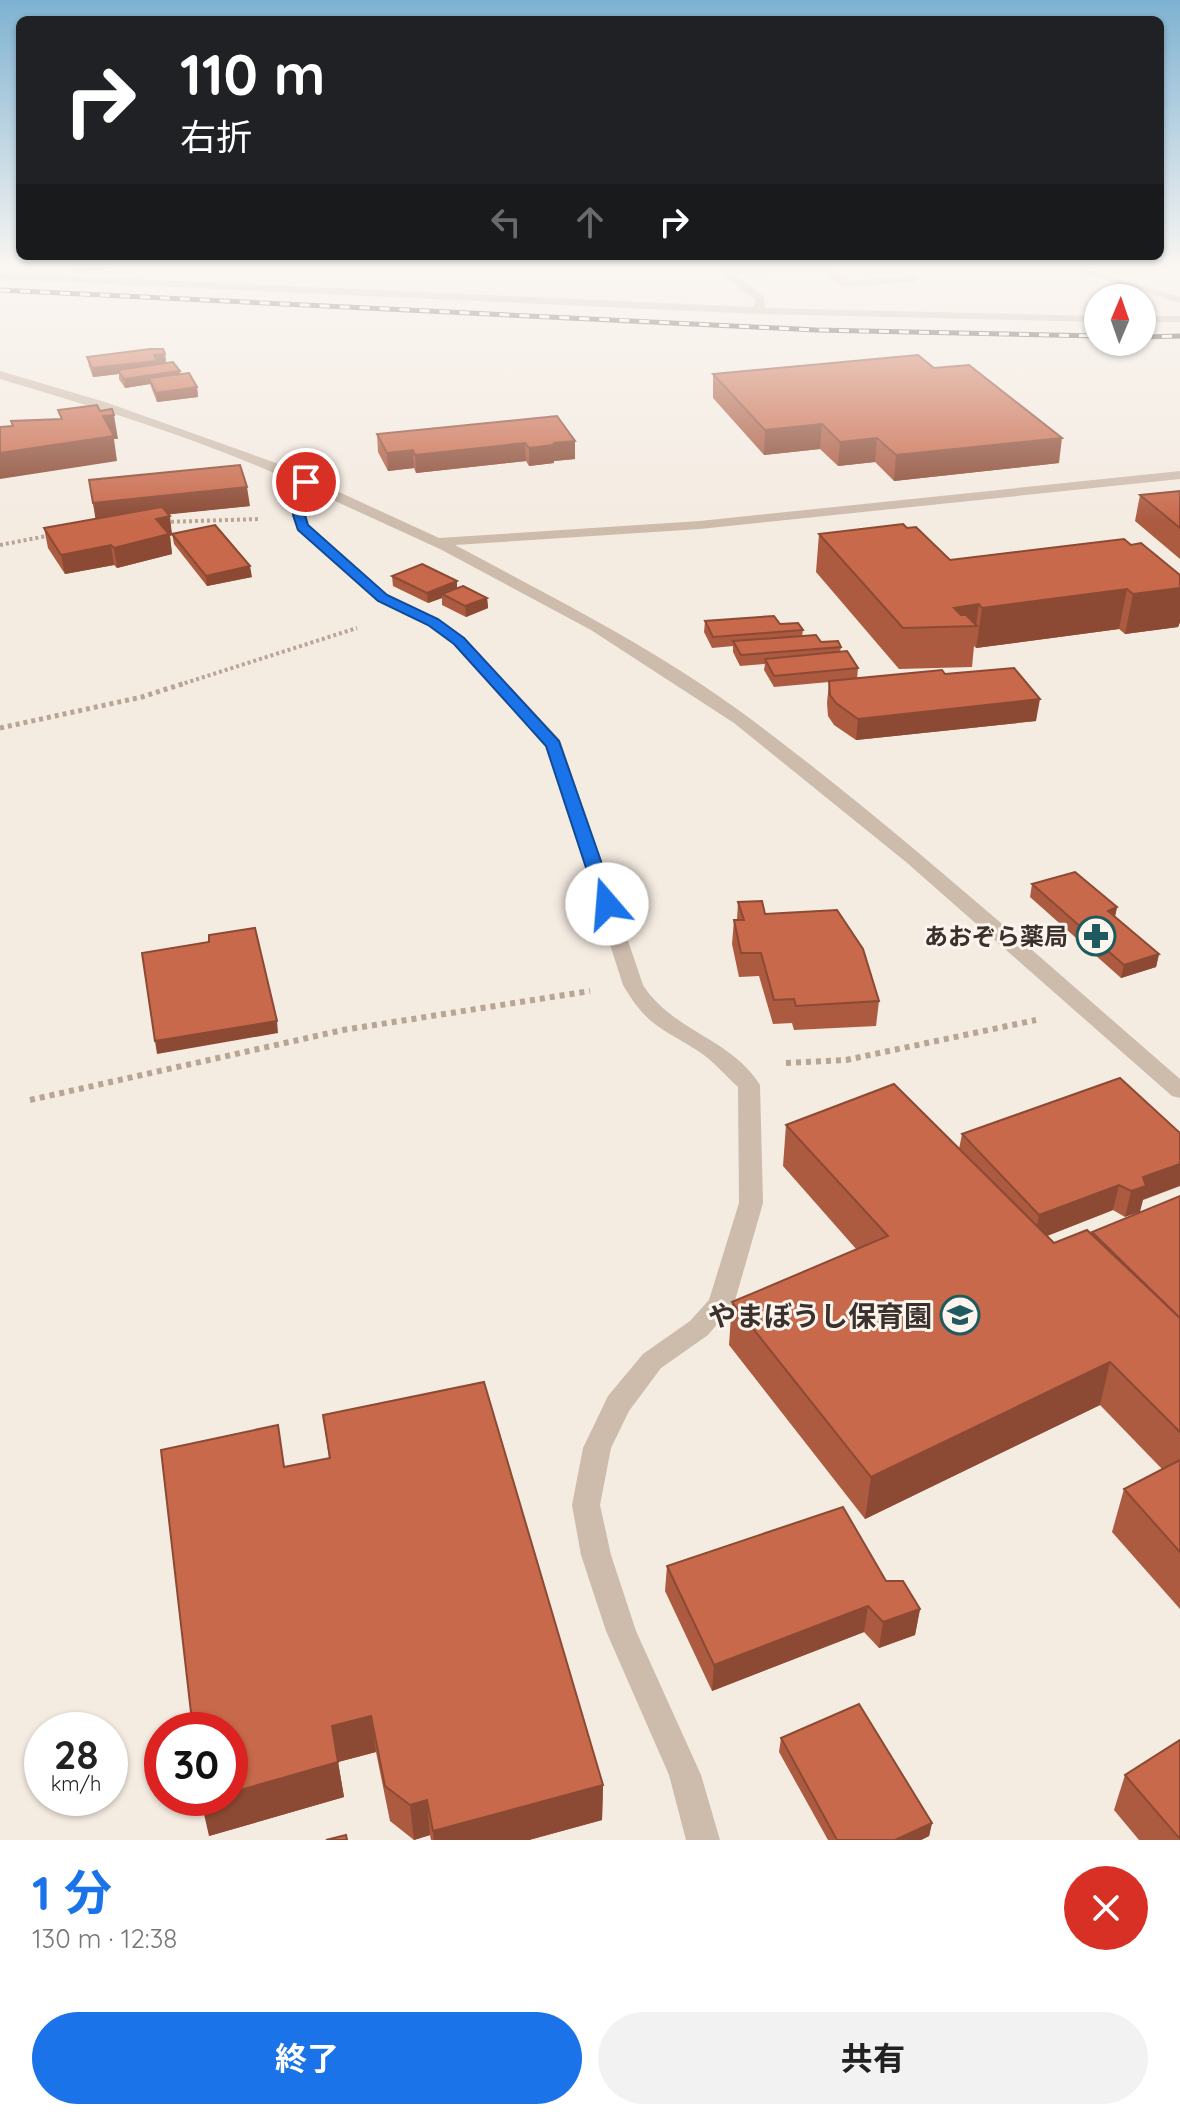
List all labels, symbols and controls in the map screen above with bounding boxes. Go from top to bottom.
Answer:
text: 110 m [180,39,325,109]
icon: right [48,48,152,152]
text: 右折 [180,114,252,159]
icon: left [484,200,528,244]
icon: ahead [568,200,612,244]
icon: right [652,200,696,244]
north arrow [1084,284,1156,356]
map controls [1084,284,1156,356]
pin [272,448,340,516]
icon: arrive [284,460,328,504]
position arrow [565,862,649,946]
pharmacy icon: あおぞら薬局 [1075,915,1117,957]
place label: あおぞら薬局 [924,921,1068,951]
school or university icon: やまぼうし保育園 [939,1294,981,1336]
place label: やまぼうし保育園 [708,1298,932,1333]
speed limit sign: 30 [144,1712,248,1816]
text: 28 [54,1729,98,1779]
text: km/h [51,1771,101,1796]
text: 1 分 [32,1862,112,1922]
button: close [1064,1866,1148,1950]
text: 130 m · 12:38 [32,1922,177,1955]
button: 終了 [32,2012,582,2104]
button: 共有 [598,2012,1148,2104]

